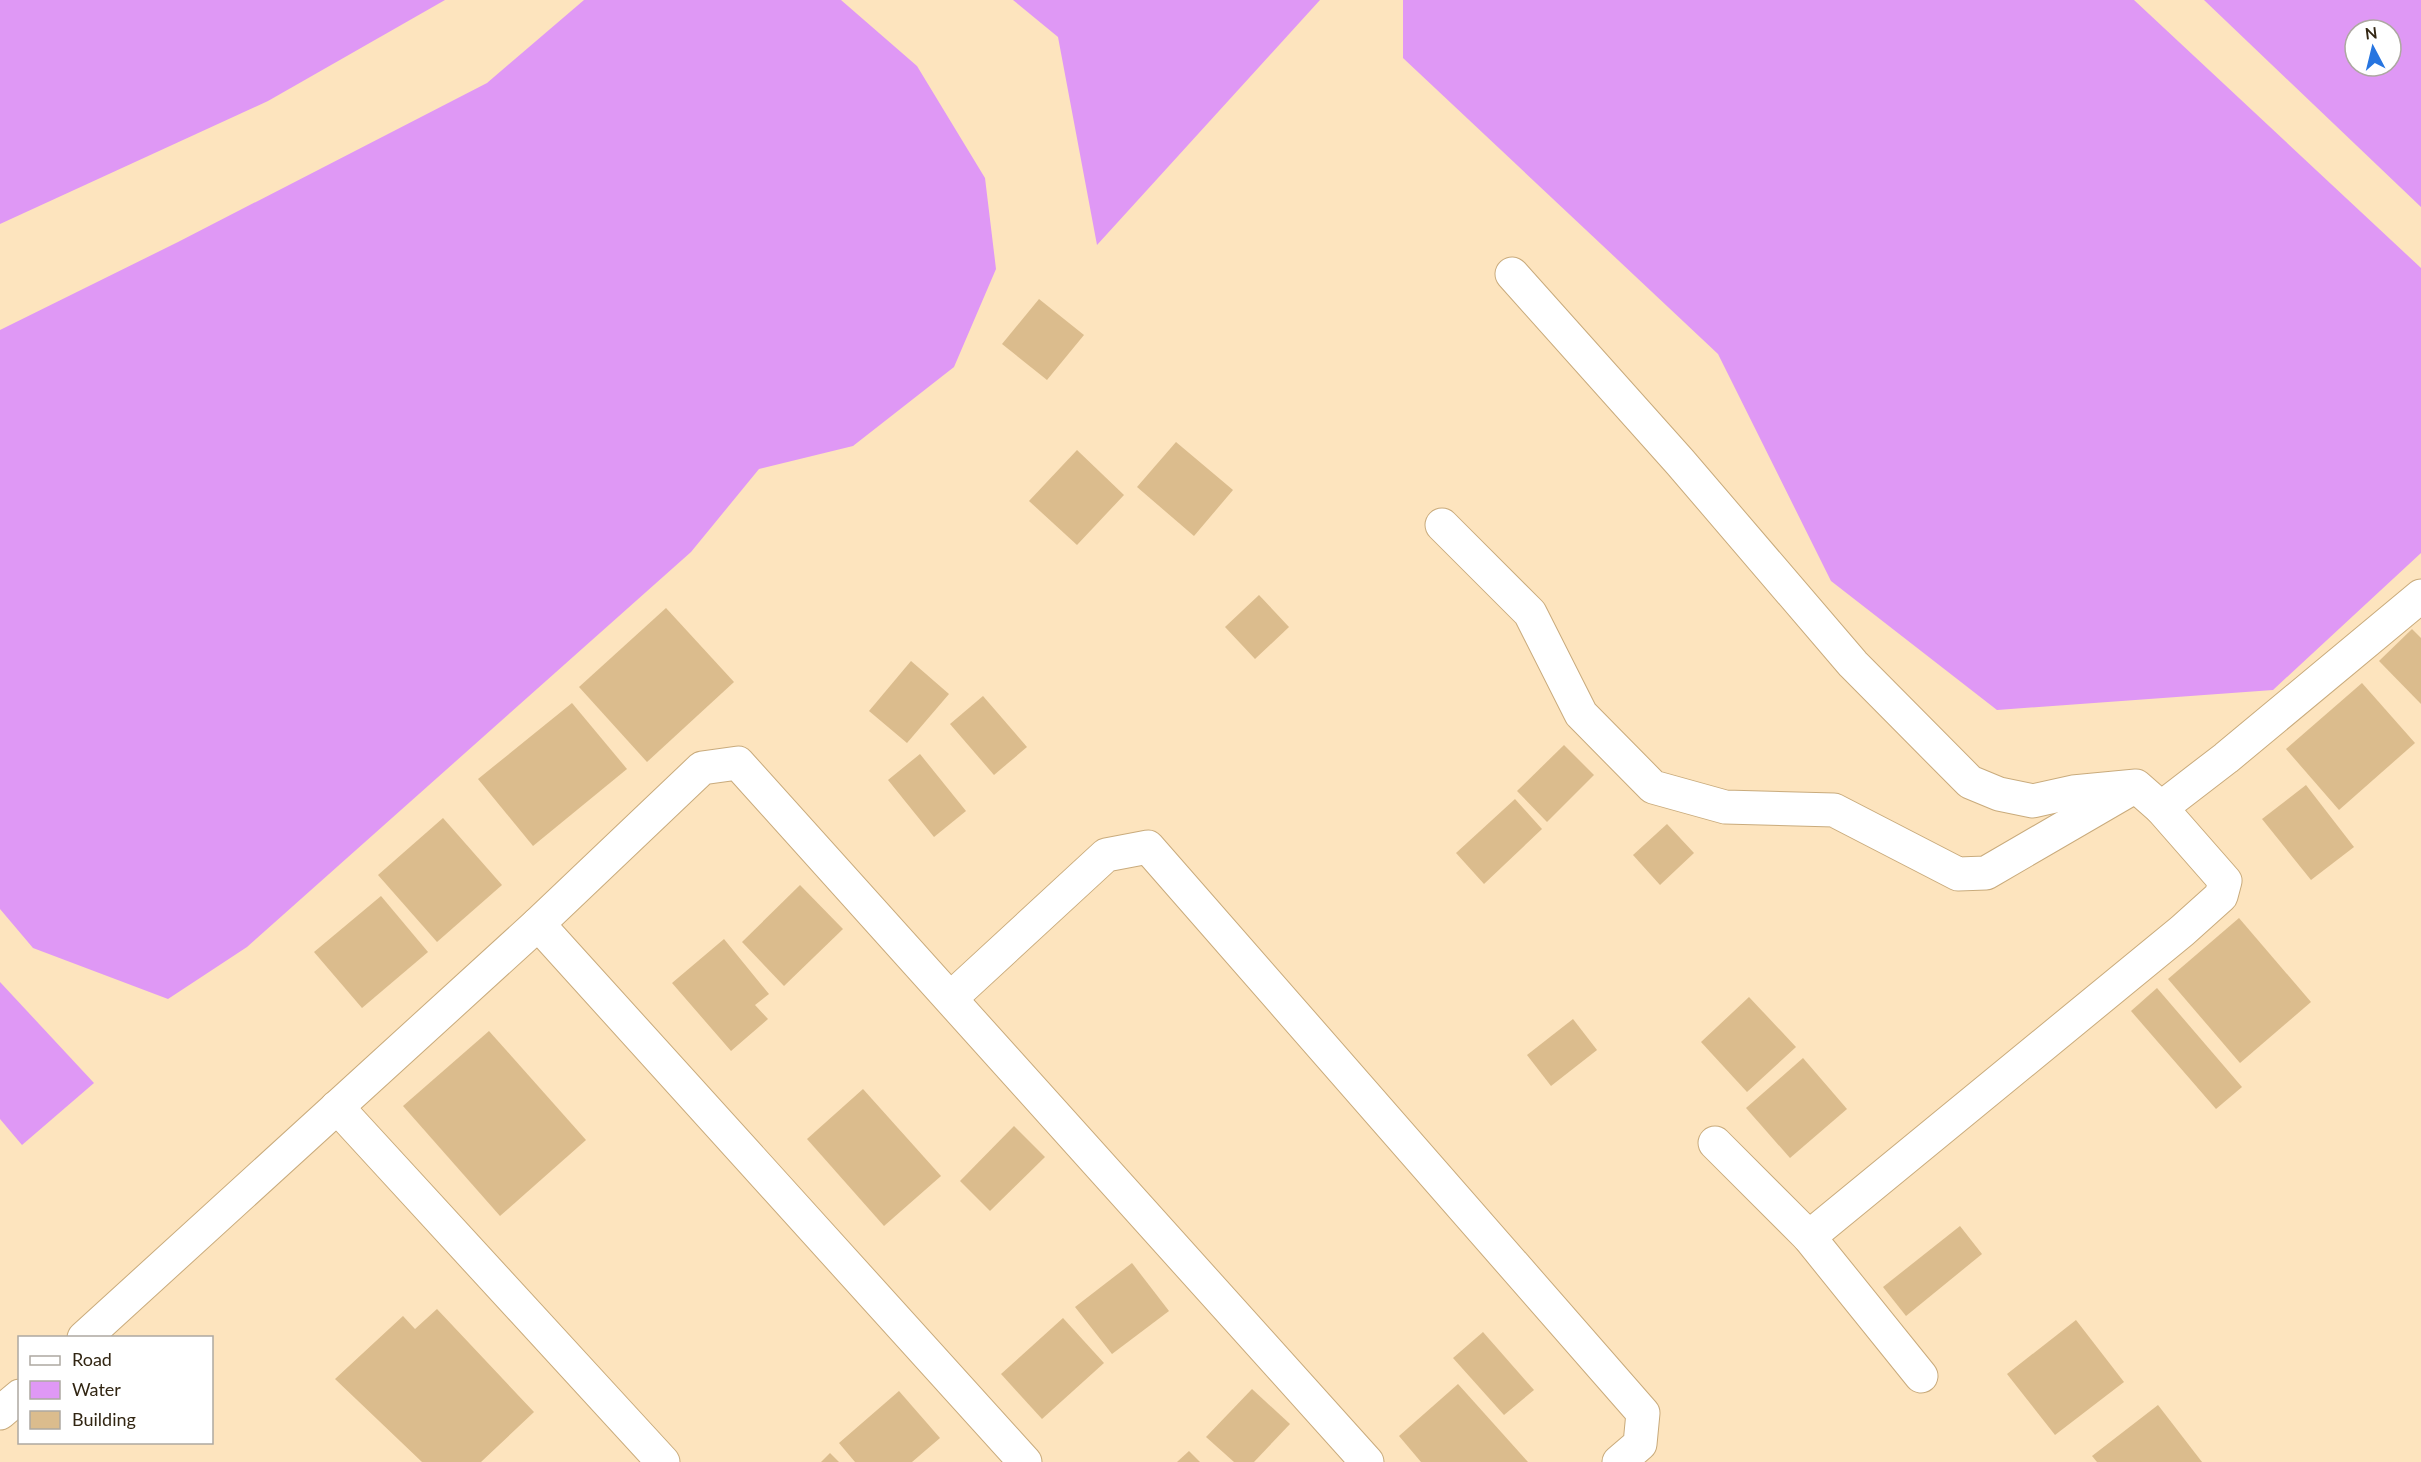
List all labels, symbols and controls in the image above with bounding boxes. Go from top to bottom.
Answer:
north arrow [2343,18,2403,78]
text: N [2364,22,2378,43]
legend [18,1336,213,1444]
text: Road [72,1348,112,1370]
text: Water [72,1378,121,1400]
text: Building [72,1408,136,1430]

